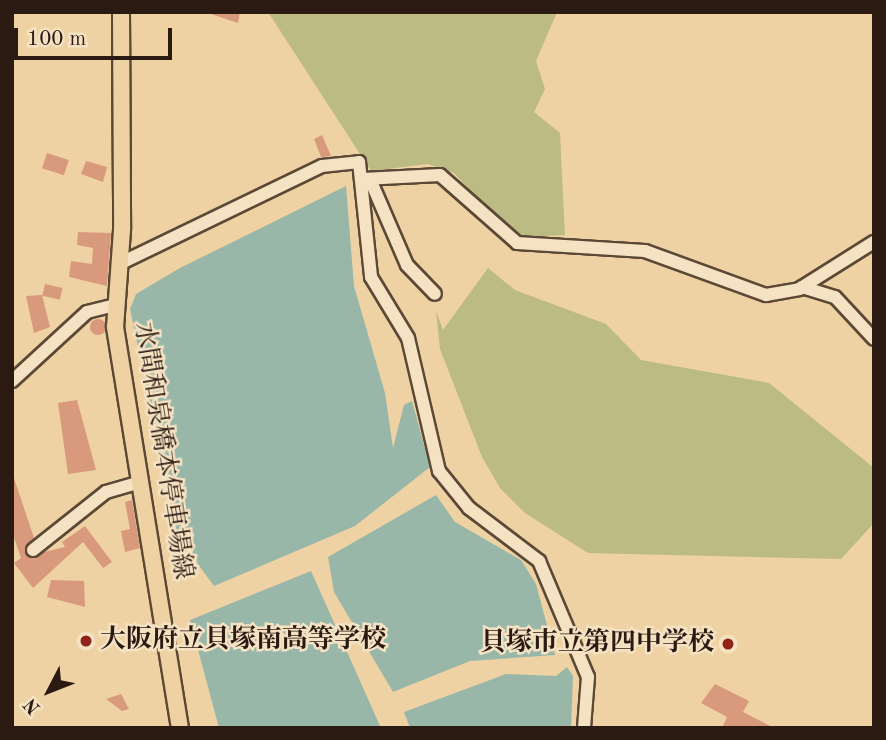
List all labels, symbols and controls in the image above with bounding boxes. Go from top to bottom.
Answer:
scale bar [18,14,175,58]
text: 100 m [27,29,86,50]
street label: 水間和泉橋本停車場線 [126,320,198,582]
place label: 大阪府立貝塚南高等学校 [100,625,386,657]
place label: 貝塚市立第四中学校 [480,628,714,660]
marker: 大阪府立貝塚南高等学校 [78,633,94,649]
marker: 貝塚市立第四中学校 [720,636,736,652]
north arrow [14,656,84,726]
text: N [21,694,45,717]

